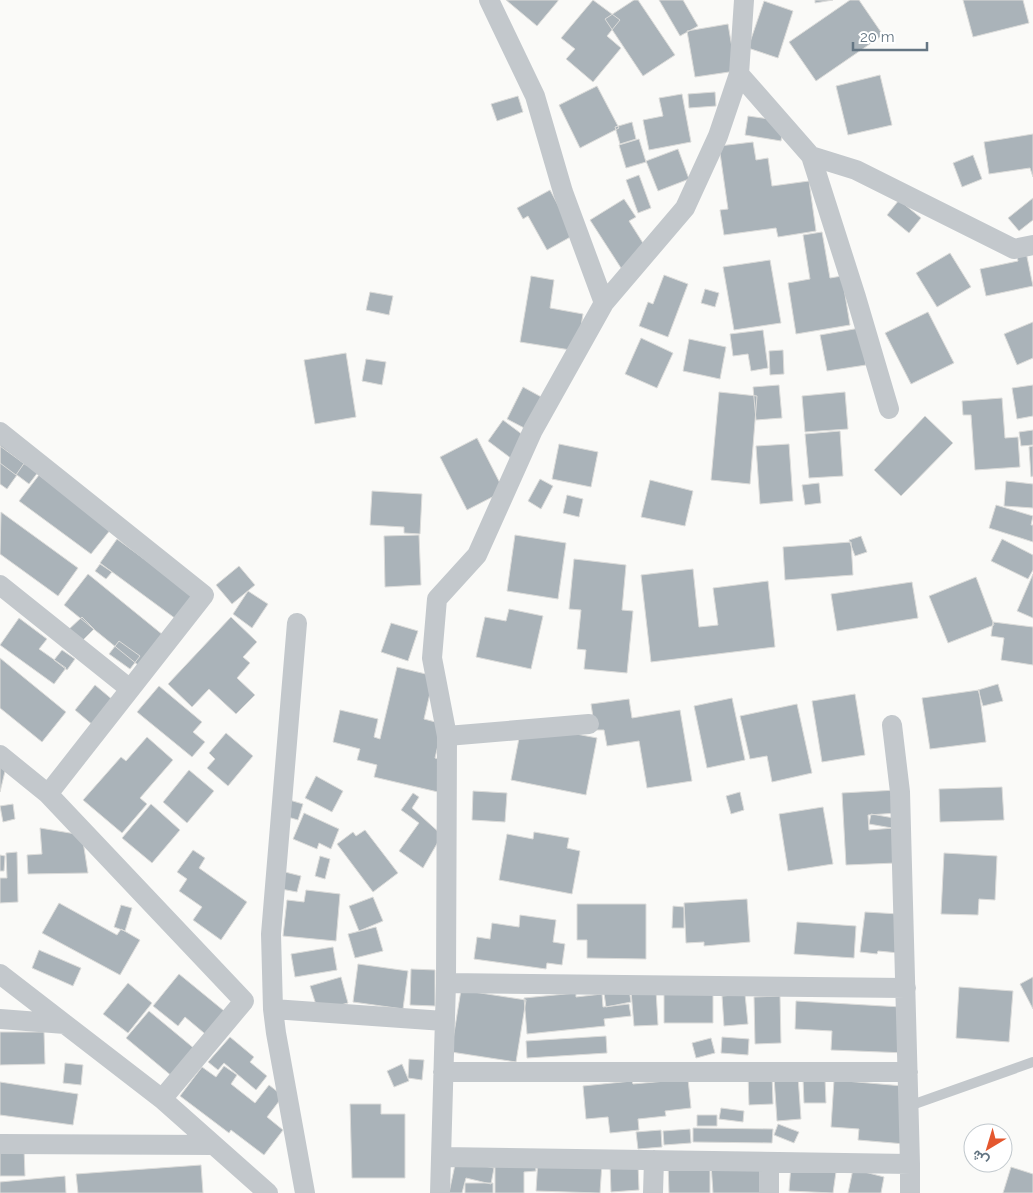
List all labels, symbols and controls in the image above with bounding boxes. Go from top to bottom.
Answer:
scale bar [853,20,927,52]
text: 20 m [860,28,895,46]
north arrow [963,1123,1013,1173]
text: ش [968,1146,992,1170]

